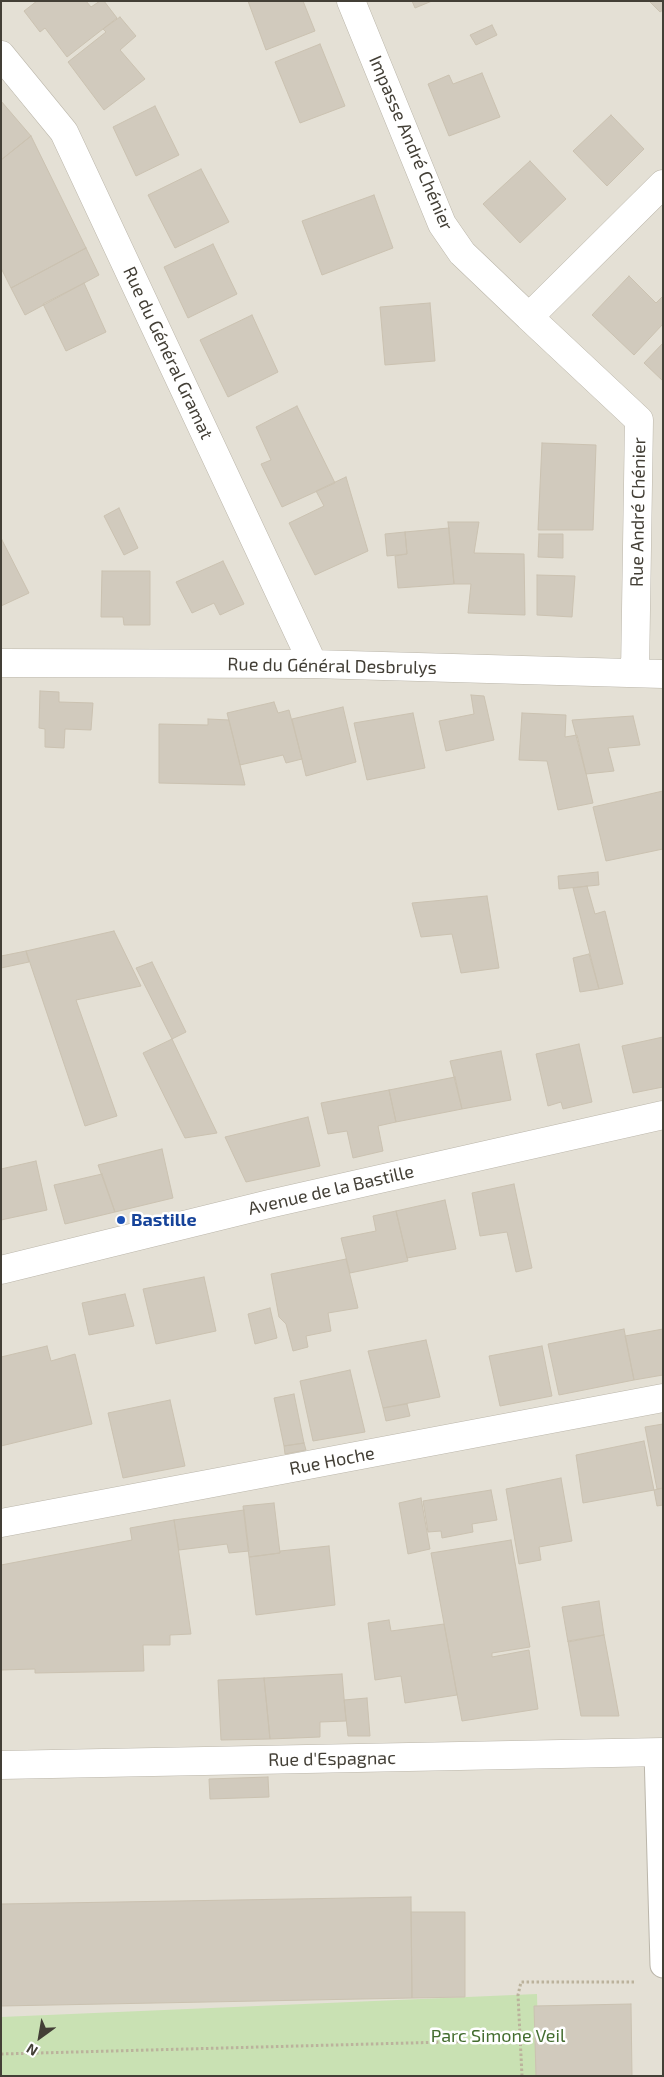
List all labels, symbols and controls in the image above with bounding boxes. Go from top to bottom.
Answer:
street label: Impasse André Chénier [364,52,458,234]
street label: Rue du Général Gramat [118,263,218,443]
street label: Rue André Chénier [626,437,650,587]
street label: Rue du Général Desbrulys [227,653,437,679]
street label: Avenue de la Bastille [246,1160,416,1220]
place label: Bastille [131,1209,197,1231]
marker: Bastille [115,1214,127,1226]
street label: Rue Hoche [288,1442,376,1480]
street label: Rue d'Espagnac [268,1747,396,1771]
north arrow [15,2012,65,2062]
park label: Parc Simone Veil [431,2025,565,2047]
text: N [23,2040,41,2060]

